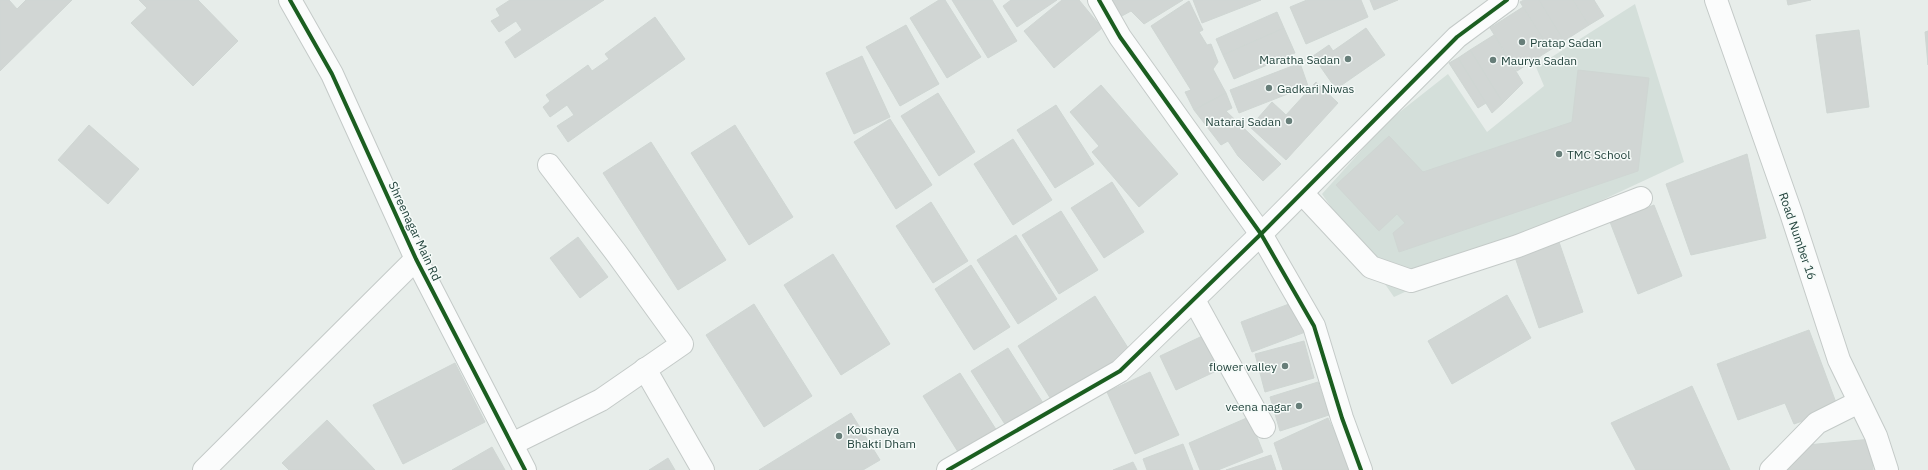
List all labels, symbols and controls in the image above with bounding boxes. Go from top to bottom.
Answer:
place label: Pratap Sadan [1530,35,1602,50]
marker: Pratap Sadan [1517,37,1527,47]
place label: Maratha Sadan [1259,52,1340,67]
place label: Maurya Sadan [1501,53,1577,68]
marker: Maratha Sadan [1343,54,1353,64]
marker: Maurya Sadan [1488,55,1498,65]
place label: Gadkari Niwas [1277,81,1355,96]
marker: Gadkari Niwas [1264,83,1274,93]
place label: Nataraj Sadan [1205,114,1281,129]
marker: Nataraj Sadan [1284,116,1294,126]
place label: TMC School [1567,147,1630,162]
marker: TMC School [1554,149,1564,159]
street label: Shreenagar Main Rd [385,179,445,283]
street label: Road Number 16 [1776,190,1820,282]
place label: flower valley [1209,359,1277,374]
marker: flower valley [1280,361,1290,371]
place label: veena nagar [1226,399,1292,414]
marker: veena nagar [1294,401,1304,411]
place label: Koushaya Bhakti Dham [847,422,916,451]
marker: Koushaya Bhakti Dham [834,431,844,441]

